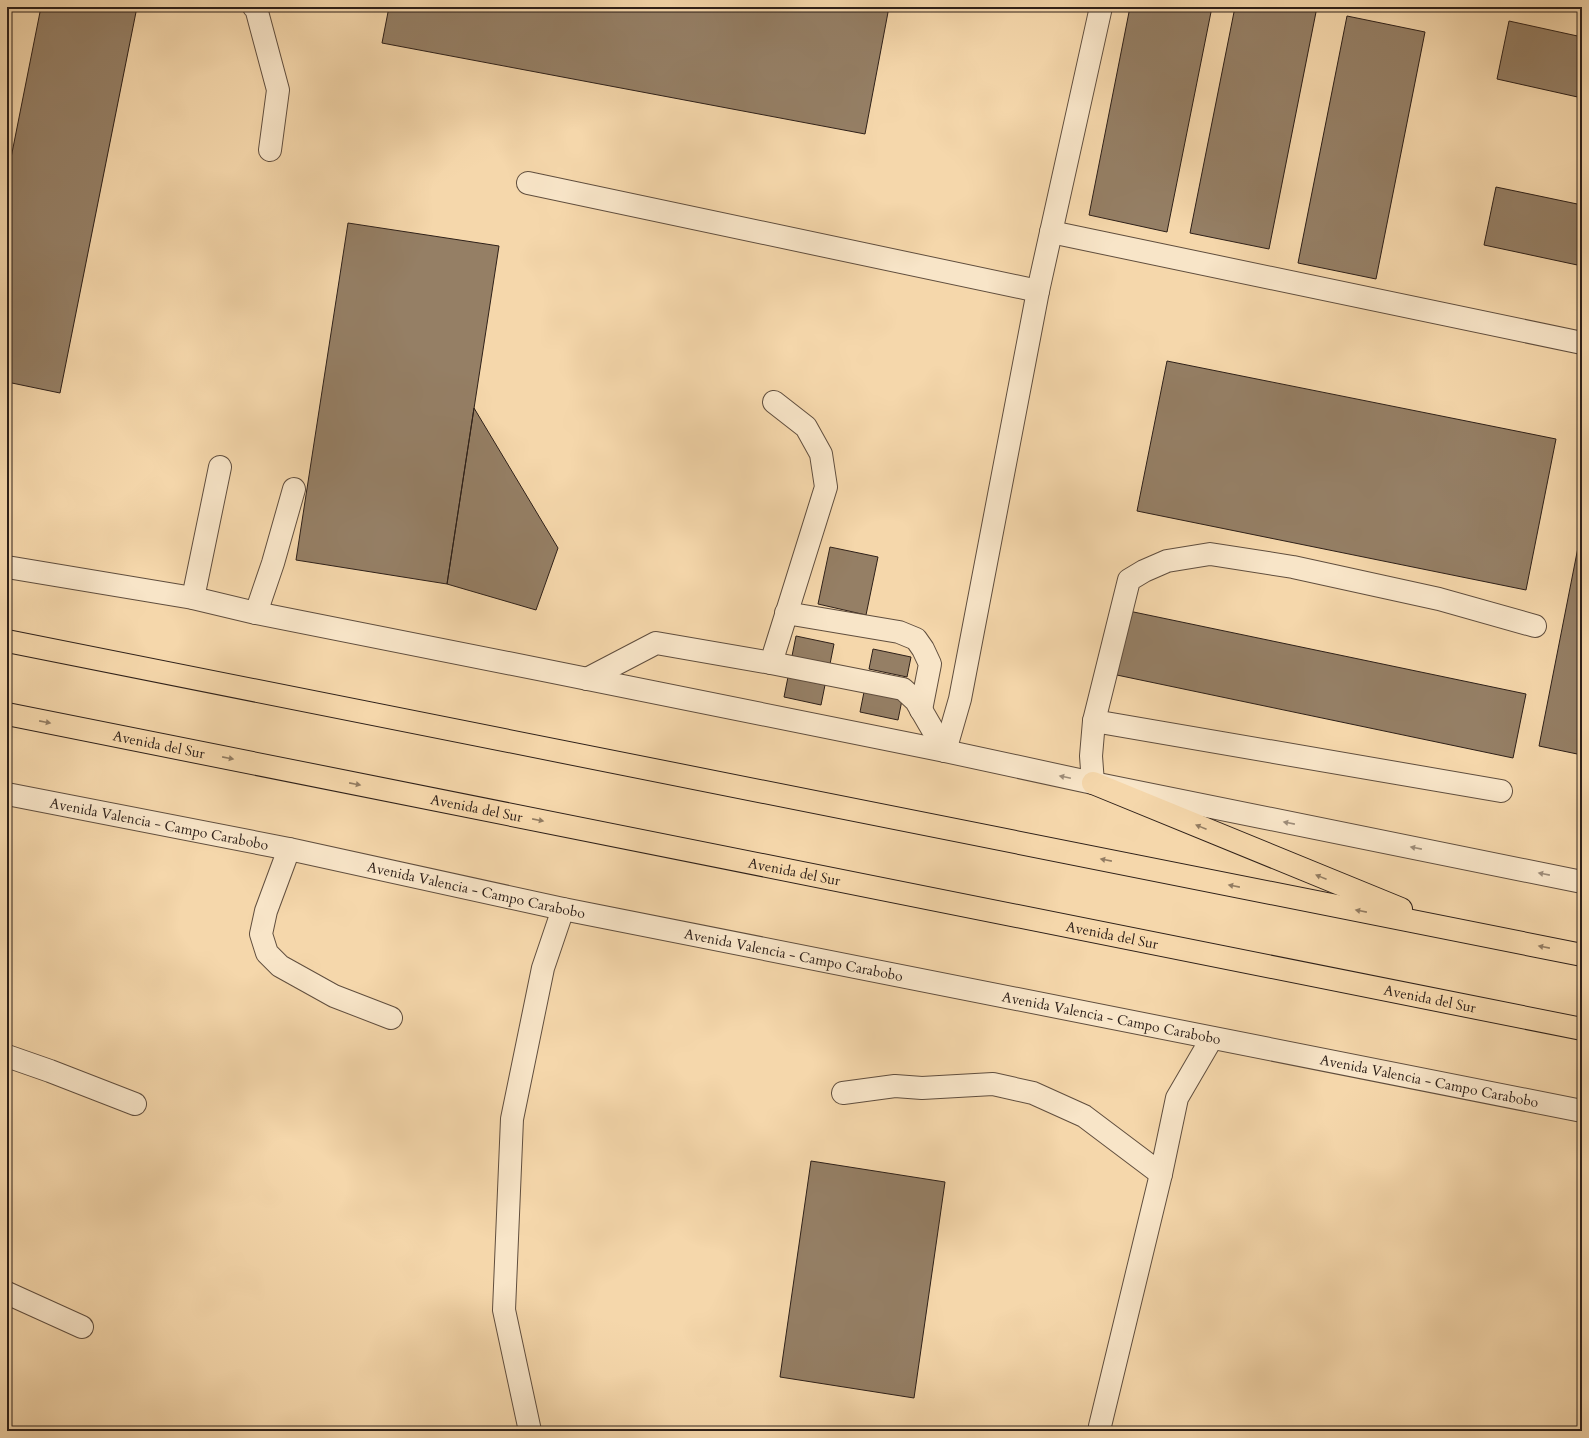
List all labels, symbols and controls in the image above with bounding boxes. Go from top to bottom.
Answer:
one-way arrow [39,719,51,725]
street label: Avenida del Sur [111,726,208,764]
one-way arrow [222,756,234,762]
one-way arrow [1059,774,1072,780]
one-way arrow [349,781,361,787]
street label: Avenida del Sur [429,790,525,827]
street label: Avenida Valencia - Campo Carabobo [48,794,271,855]
one-way arrow [531,818,544,824]
one-way arrow [1283,819,1295,825]
one-way arrow [1194,824,1206,830]
one-way arrow [1410,845,1422,851]
street label: Avenida del Sur [747,853,843,891]
street label: Avenida Valencia - Campo Carabobo [365,857,587,923]
one-way arrow [1100,857,1112,863]
one-way arrow [1538,871,1550,877]
one-way arrow [1315,873,1327,879]
one-way arrow [1228,882,1240,888]
one-way arrow [1355,908,1367,914]
street label: Avenida del Sur [1064,917,1161,954]
street label: Avenida Valencia - Campo Carabobo [683,924,905,986]
one-way arrow [1538,944,1550,950]
street label: Avenida del Sur [1382,981,1478,1018]
street label: Avenida Valencia - Campo Carabobo [1000,987,1223,1049]
street label: Avenida Valencia - Campo Carabobo [1318,1050,1541,1112]

